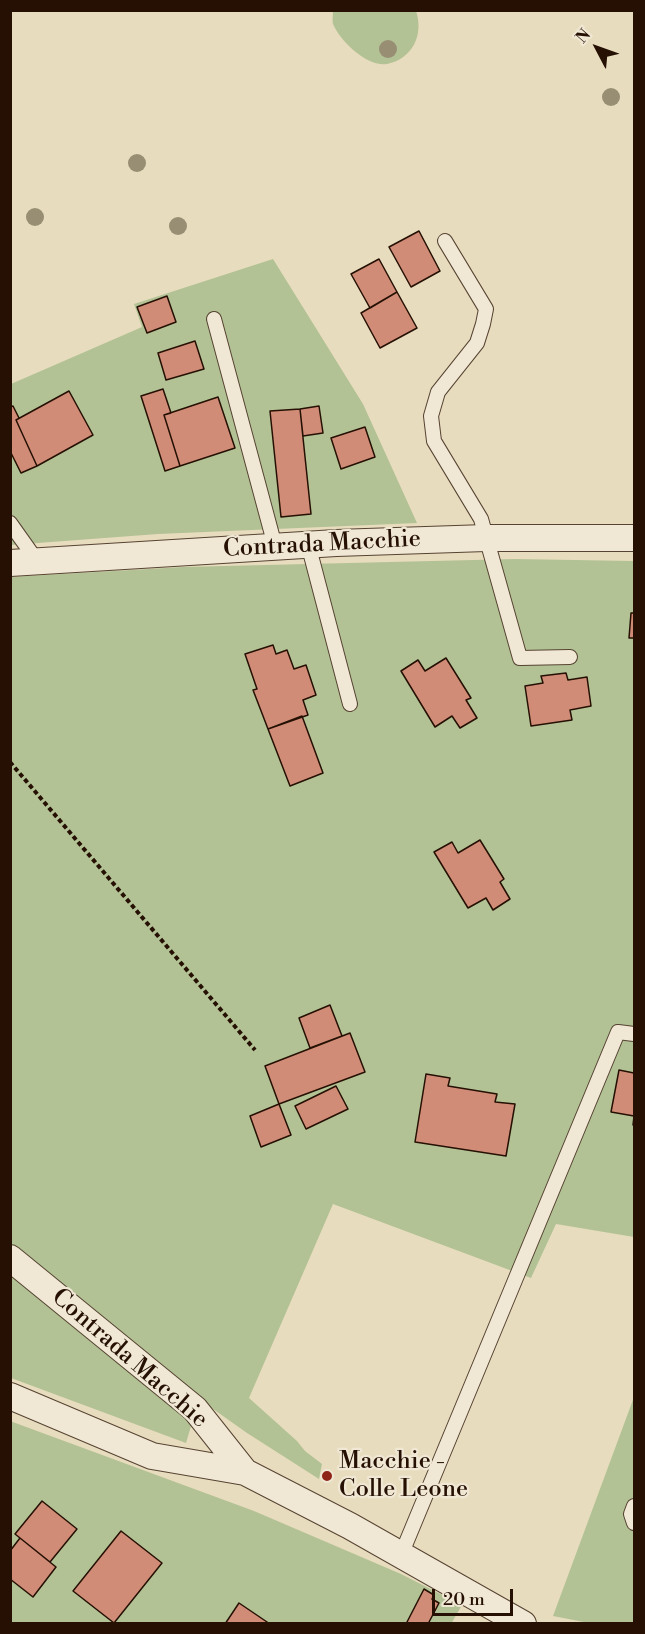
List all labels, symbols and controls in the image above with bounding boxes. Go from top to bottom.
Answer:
north arrow [567,18,627,78]
text: N [572,25,595,48]
street label: Contrada Macchie [223,525,421,565]
street label: Contrada Macchie [45,1283,213,1435]
place label: Macchie - Colle Leone [339,1448,468,1504]
marker: Macchie - Colle Leone [320,1469,334,1483]
scale bar [435,1577,516,1615]
text: 20 m [443,1588,485,1611]

